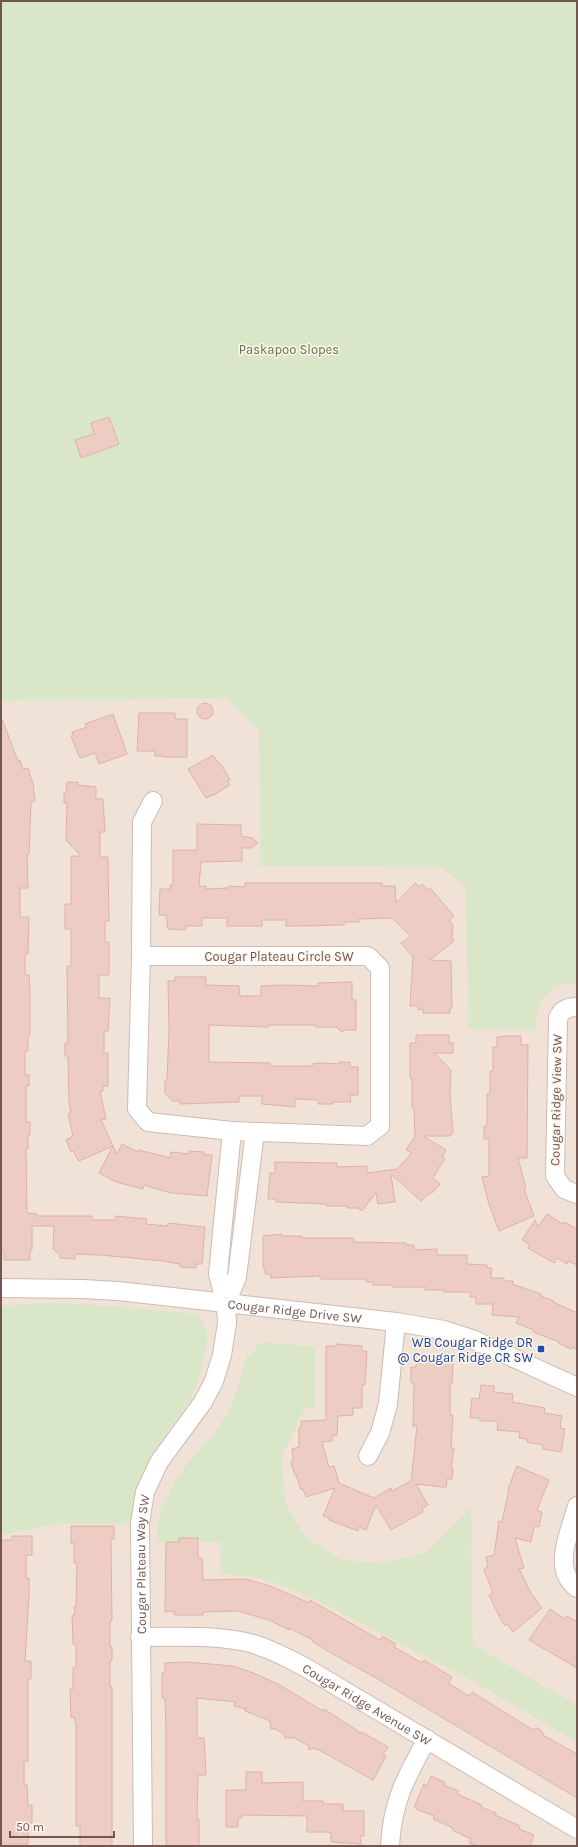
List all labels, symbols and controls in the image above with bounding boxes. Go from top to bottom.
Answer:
park label: Paskapoo Slopes [239,342,339,357]
street label: Cougar Plateau Circle SW [204,949,354,964]
street label: Cougar Ridge View SW [547,1034,565,1166]
street label: Cougar Ridge Drive SW [227,1296,363,1326]
place label: WB Cougar Ridge DR @ Cougar Ridge CR SW [397,1335,533,1365]
marker: WB Cougar Ridge DR @ Cougar Ridge CR SW [536,1344,546,1354]
street label: Cougar Plateau Way SW [132,1493,152,1634]
street label: Cougar Ridge Avenue SW [300,1660,435,1749]
scale bar [10,1813,114,1839]
text: 50 m [16,1820,44,1834]

